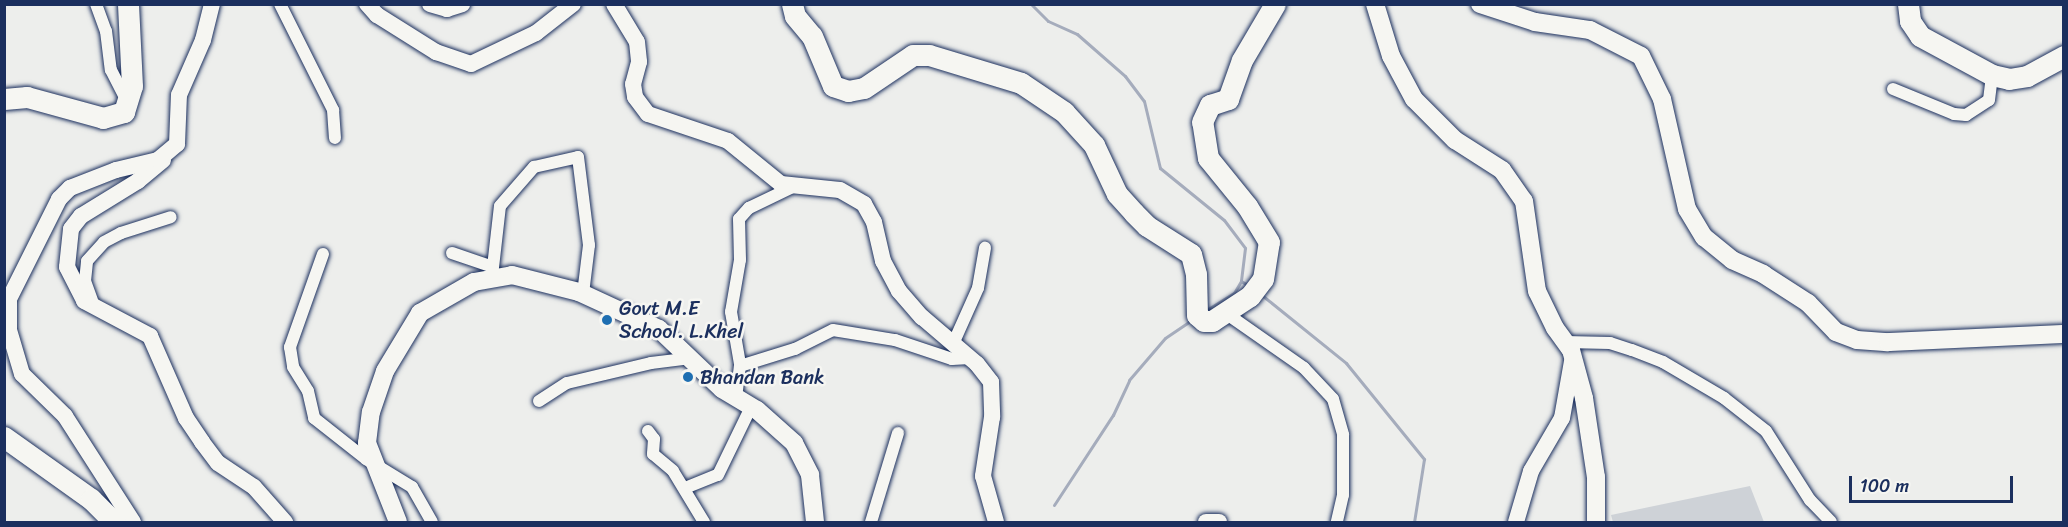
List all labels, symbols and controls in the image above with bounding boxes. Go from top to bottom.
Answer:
place label: Govt M.E School. L.Khel [619,296,743,343]
marker: Govt M.E School. L.Khel [600,313,614,327]
place label: Bhandan Bank [700,365,825,389]
marker: Bhandan Bank [681,370,695,384]
scale bar [1852,464,2016,502]
text: 100 m [1860,470,1909,502]

